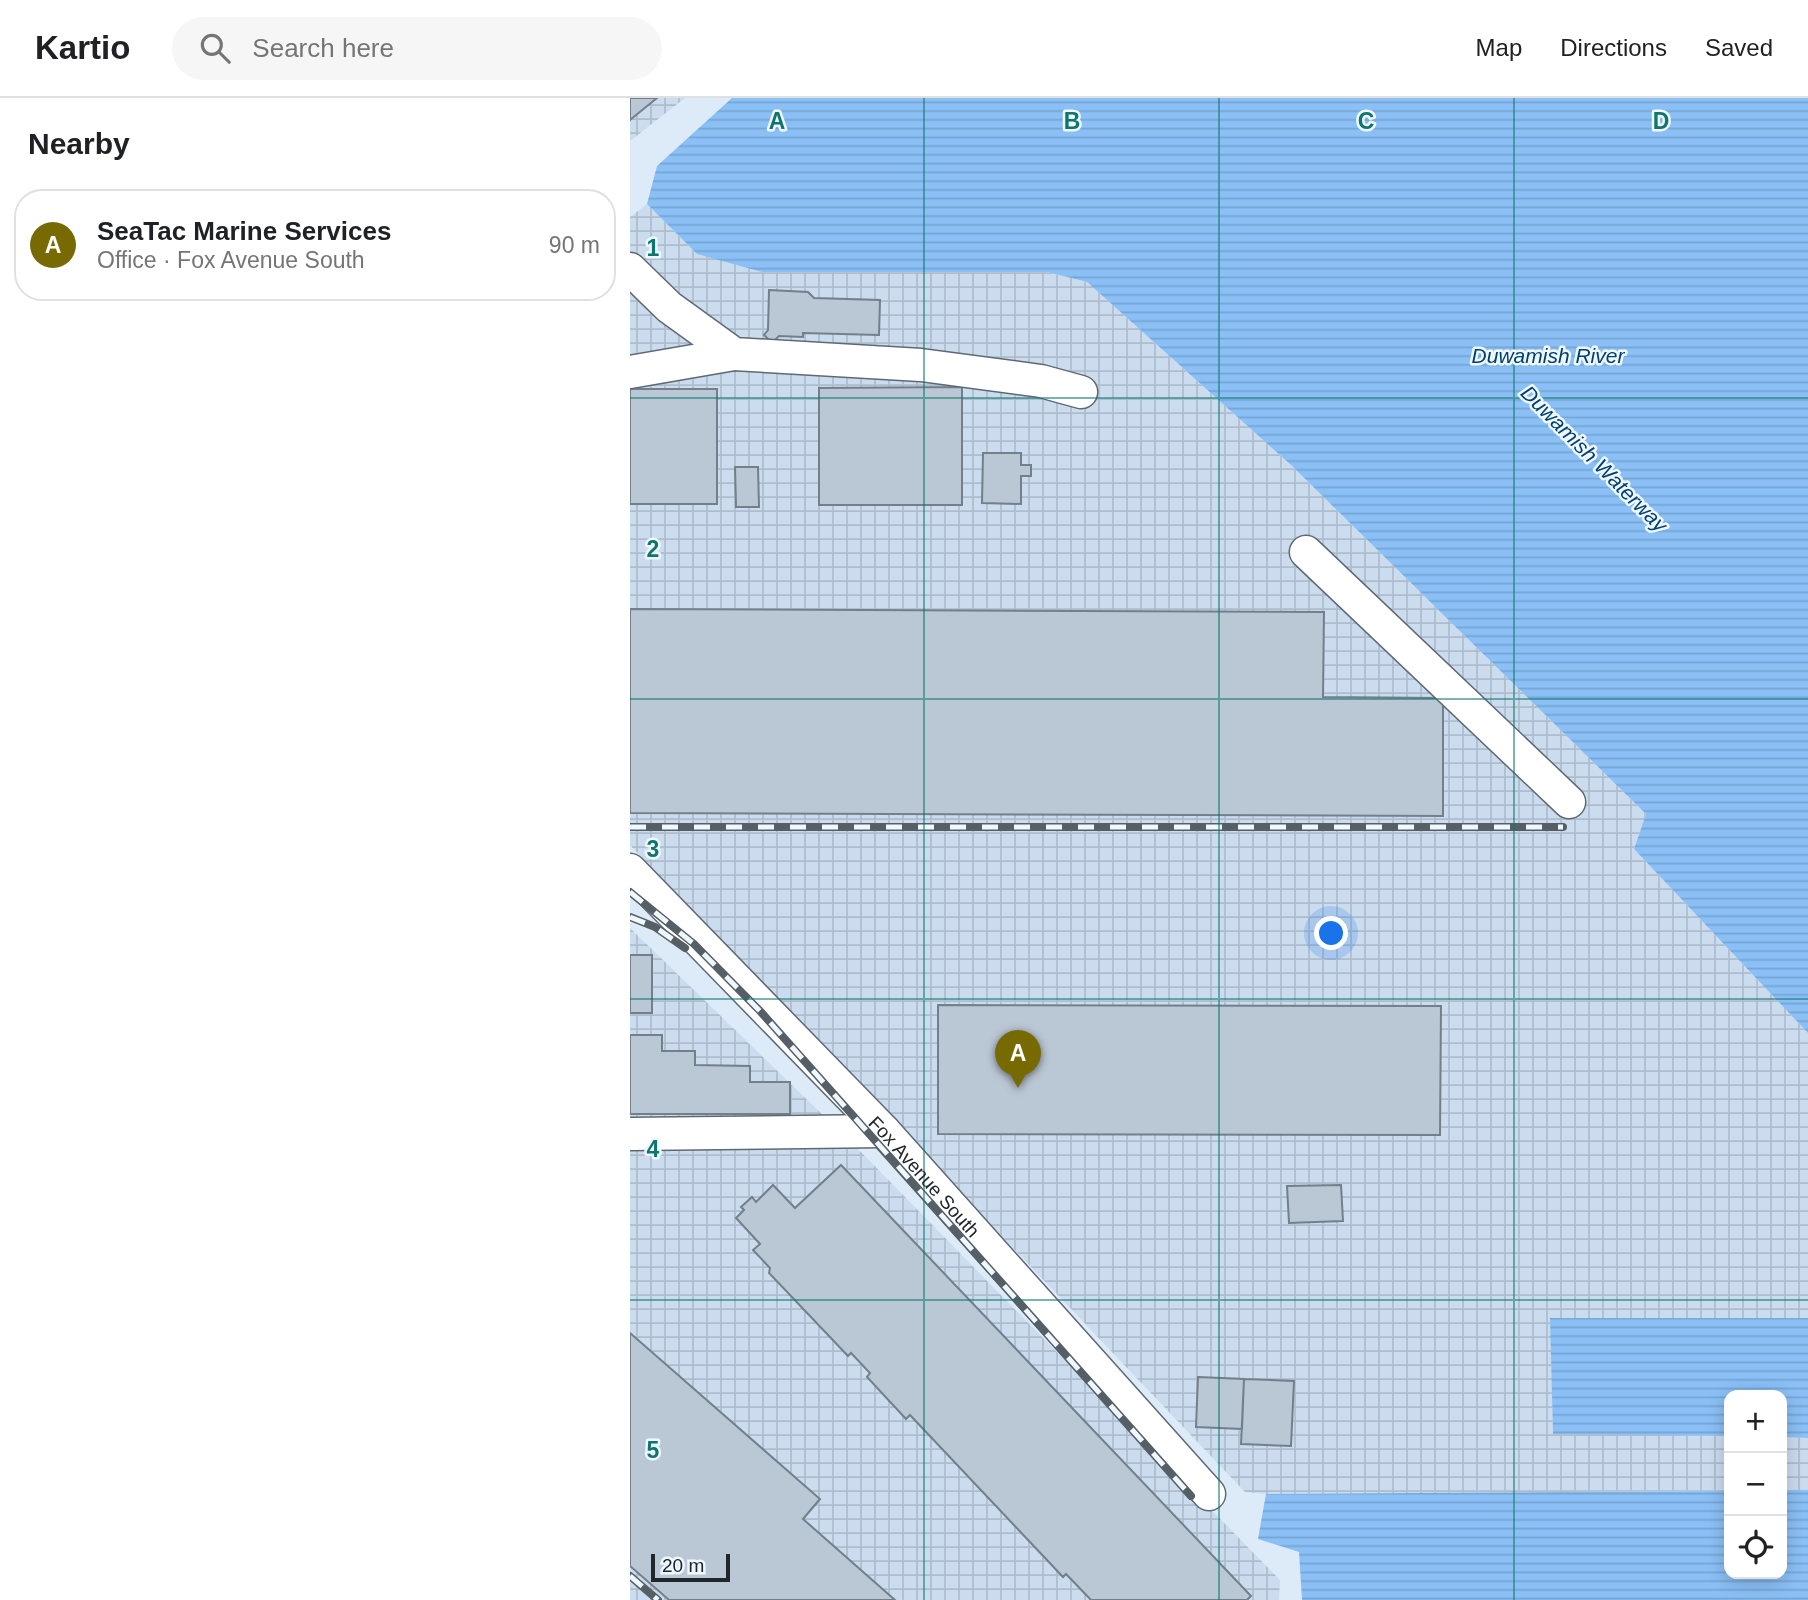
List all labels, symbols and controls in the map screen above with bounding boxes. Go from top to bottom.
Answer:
search box [172,17,662,80]
text: Kartio [35,29,130,66]
icon: search [196,29,234,67]
text: Search here [252,33,394,63]
text: Map [1476,34,1522,61]
text: Directions [1560,34,1667,61]
text: Saved [1705,34,1773,61]
text: A [769,108,785,134]
text: B [1064,108,1080,134]
text: C [1358,108,1374,134]
text: D [1653,108,1669,134]
text: Nearby [28,127,130,160]
text: SeaTac Marine Services [97,216,391,246]
text: A [45,232,61,258]
text: 90 m [549,232,600,258]
text: 1 [647,235,660,261]
text: Office · Fox Avenue South [97,247,365,273]
water label: Duwamish River [1472,344,1625,367]
water label: Duwamish Waterway [1517,381,1673,537]
text: 2 [647,536,659,562]
text: 3 [647,836,659,862]
your location [1314,916,1348,950]
pin: A [995,1030,1041,1088]
street label: Fox Avenue South [864,1112,984,1241]
text: 4 [647,1136,660,1162]
map controls [1724,1390,1787,1579]
button: + [1724,1390,1787,1453]
text: 5 [647,1437,660,1463]
button: − [1724,1453,1787,1516]
button: locate [1724,1516,1787,1579]
scale bar [651,1551,730,1583]
text: 20 m [662,1555,704,1576]

